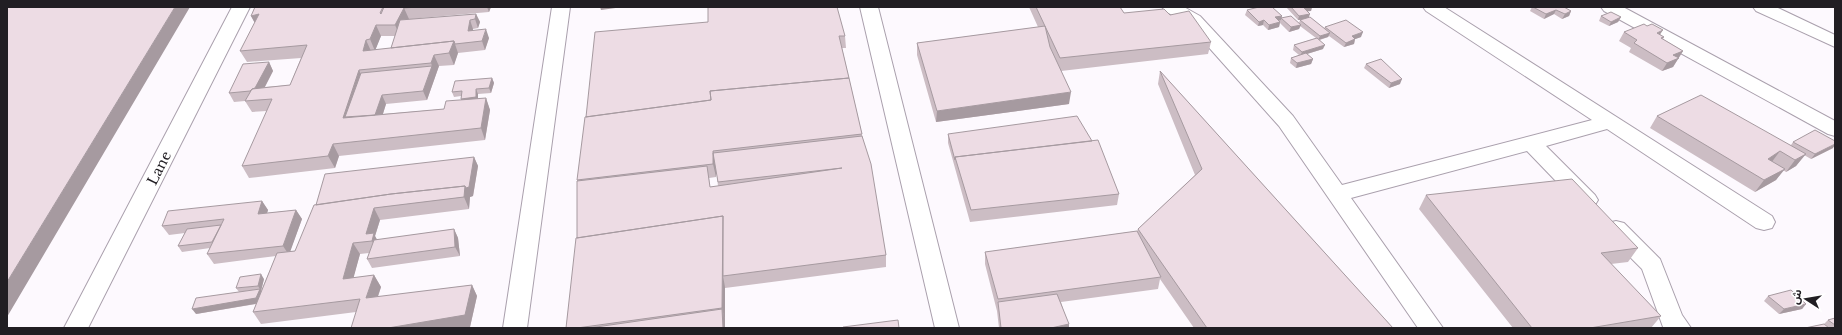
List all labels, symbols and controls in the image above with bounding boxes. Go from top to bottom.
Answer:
street label: Lane [143,148,175,188]
north arrow [1786,279,1826,319]
text: ش [1788,288,1805,306]

